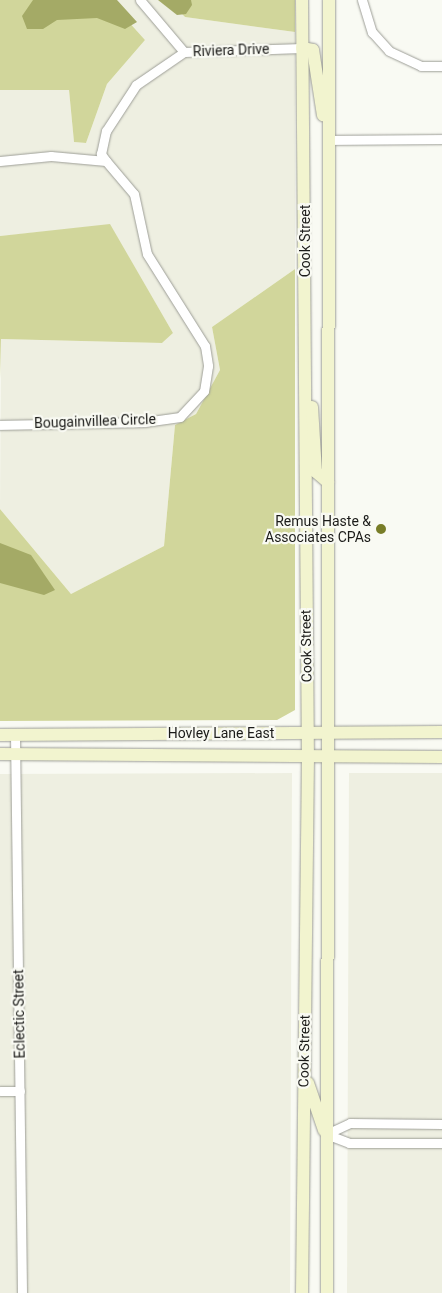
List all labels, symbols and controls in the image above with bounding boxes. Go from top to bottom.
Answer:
street label: Riviera Drive [192,40,270,60]
street label: Cook Street [297,205,313,277]
street label: Bougainvillea Circle [34,410,156,432]
place label: Remus Haste & Associates CPAs [265,513,371,546]
marker: Remus Haste & Associates CPAs [375,523,387,535]
street label: Cook Street [297,610,315,682]
street label: Hovley Lane East [168,725,274,741]
street label: Eclectic Street [10,969,28,1059]
street label: Cook Street [295,1015,313,1087]

